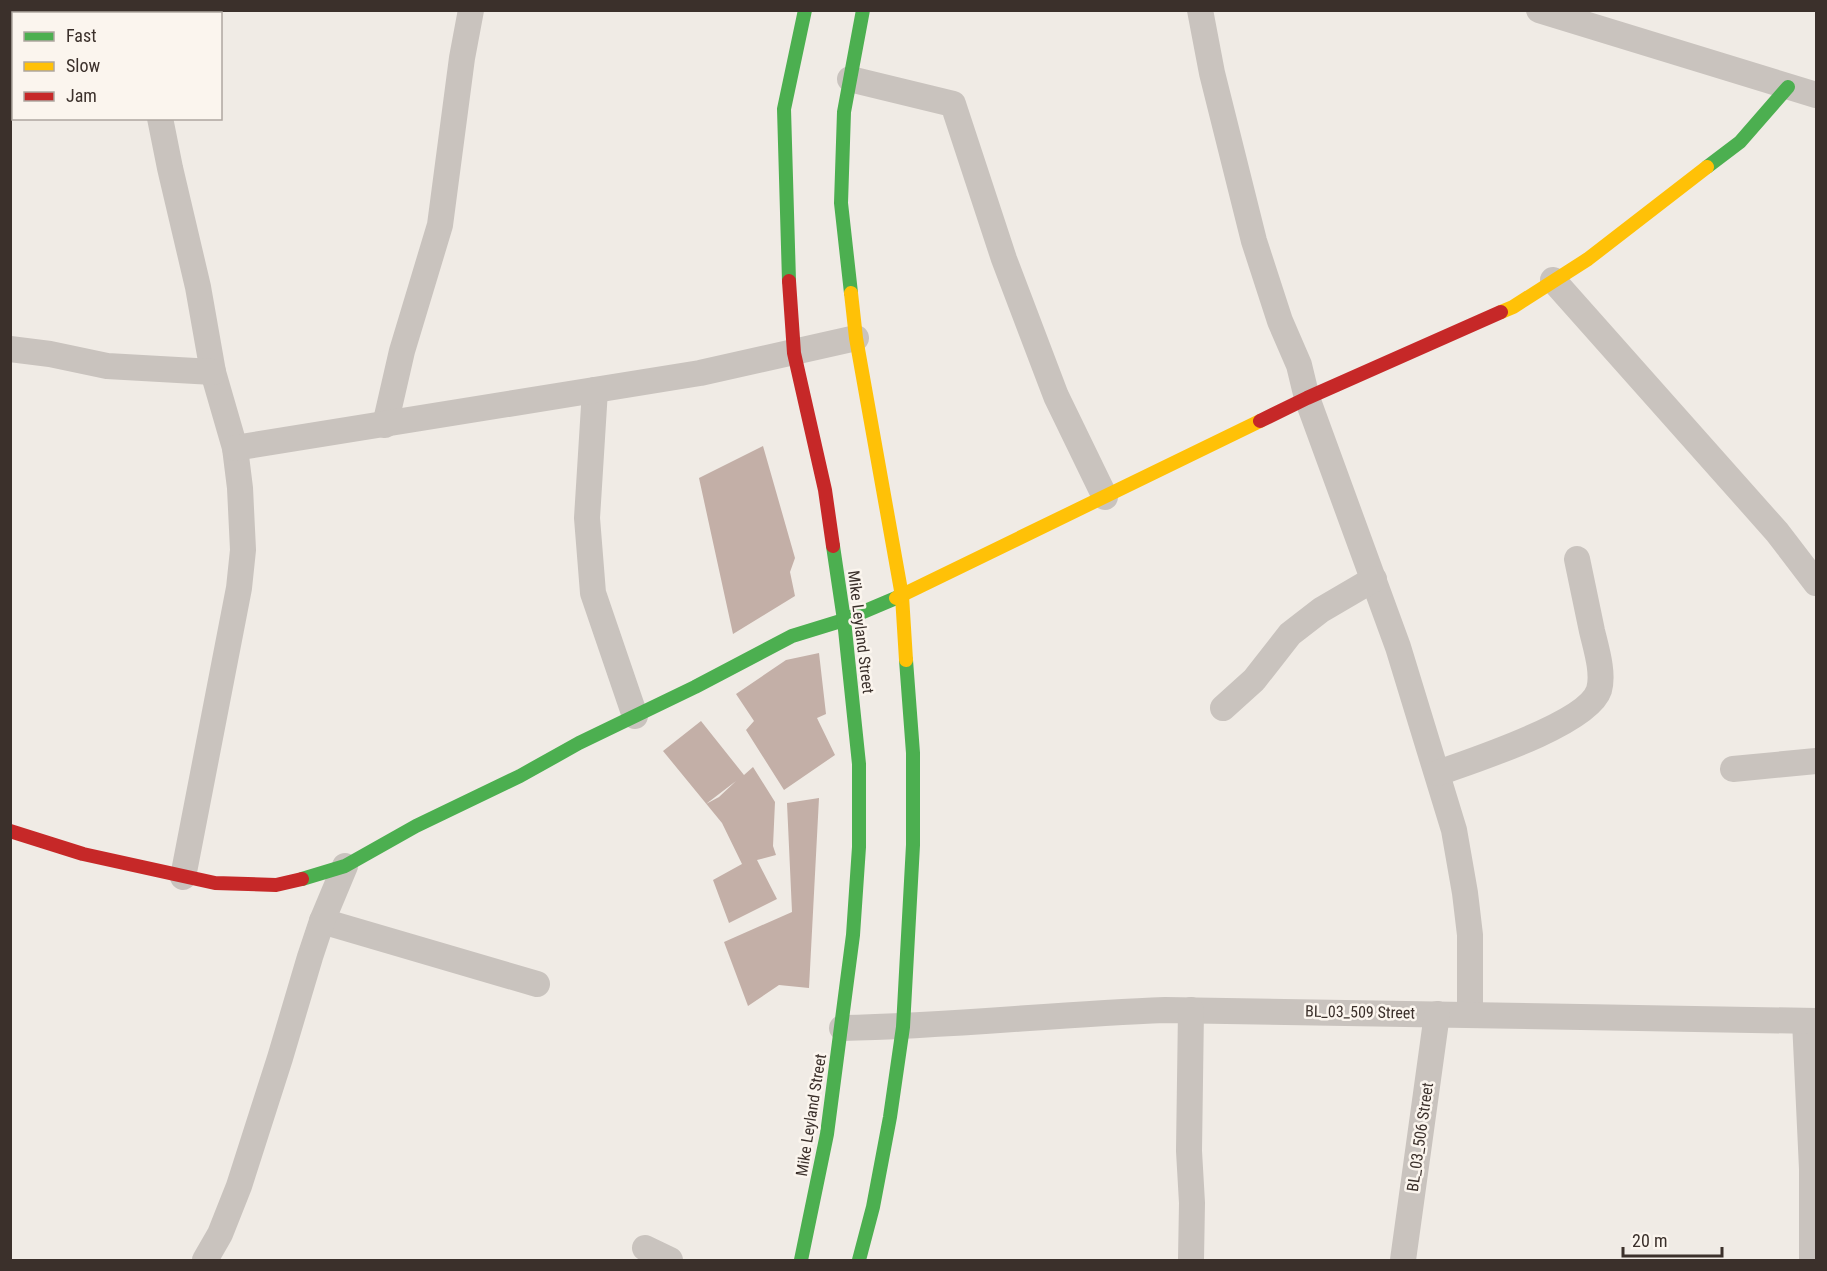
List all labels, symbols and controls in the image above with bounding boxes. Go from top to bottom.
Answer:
legend [12,12,222,120]
text: Fast [66,25,97,46]
text: Slow [66,55,101,76]
text: Jam [66,85,97,106]
street label: Mike Leyland Street [844,569,878,695]
street label: BL_03_509 Street [1305,1002,1415,1022]
street label: Mike Leyland Street [792,1052,830,1178]
street label: BL_03_506 Street [1403,1081,1437,1193]
scale bar [1623,1220,1722,1258]
text: 20 m [1632,1230,1667,1251]

